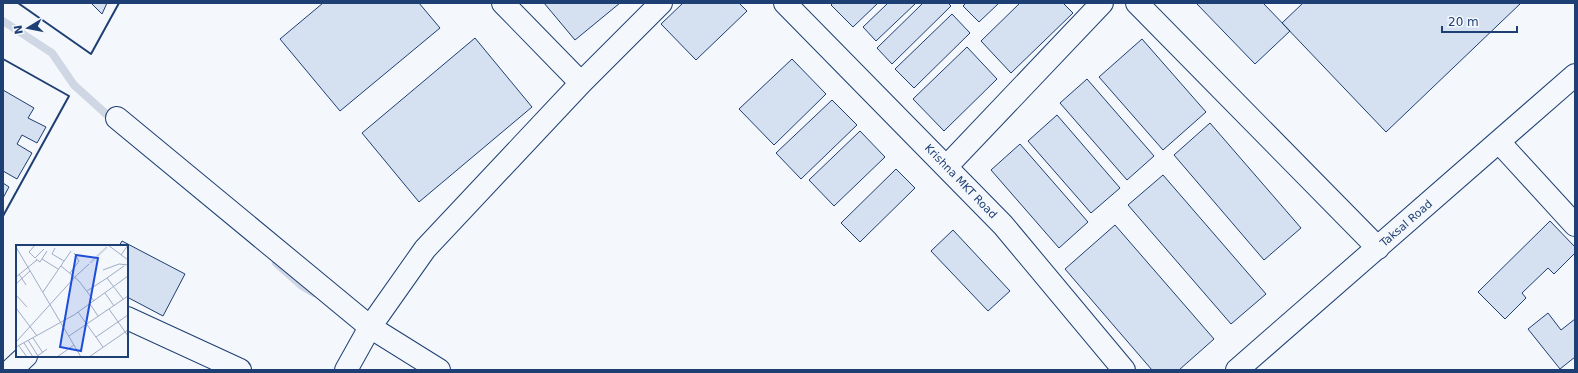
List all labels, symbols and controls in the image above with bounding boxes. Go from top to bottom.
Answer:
north arrow [8,8,48,48]
scale bar [1442,8,1517,34]
text: 20 m [1448,15,1479,29]
text: N [11,24,26,35]
street label: Krishna MKT Road [922,141,999,221]
street label: Taksal Road [1377,197,1435,250]
inset map [16,245,128,357]

